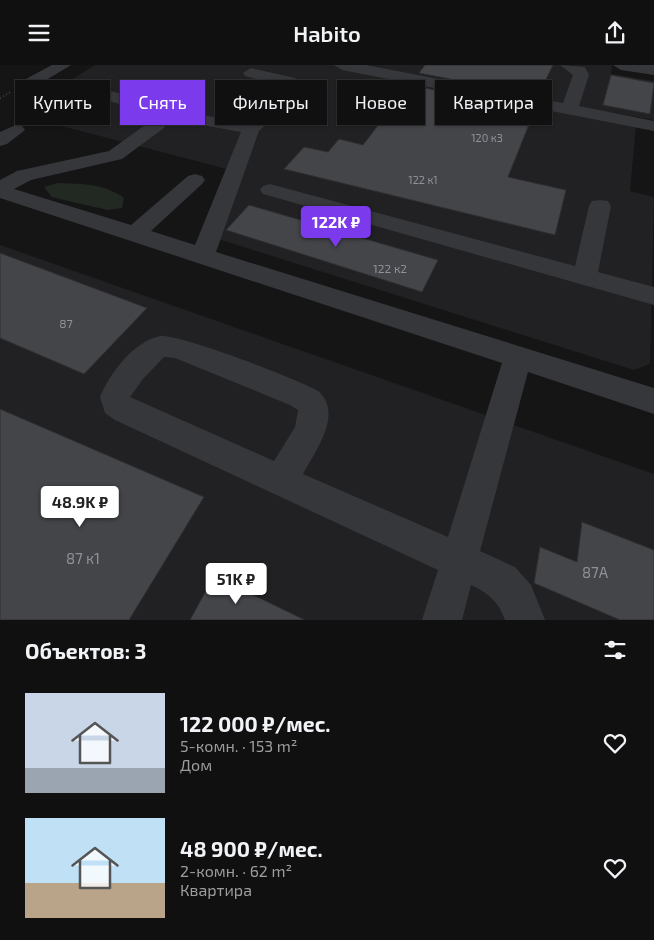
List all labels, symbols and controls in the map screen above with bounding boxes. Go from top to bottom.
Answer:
icon: menu [25,19,53,47]
icon: share [601,19,629,47]
text: Habito [293,20,361,46]
chip: Купить [15,80,110,125]
chip: Снять [120,80,205,125]
chip: Фильтры [215,80,327,125]
chip: Новое [337,80,425,125]
chip: Квартира [435,80,552,125]
house number: 120 к3 [471,131,503,144]
house number: 122 к1 [408,173,438,186]
pin: 122K ₽ [295,205,377,248]
text: 122K ₽ [312,212,360,231]
house number: 122 к2 [373,261,407,275]
house number: 87 [59,316,73,330]
pin: 48.9K ₽ [34,485,126,528]
text: 48.9K ₽ [52,492,108,511]
house number: 87 к1 [66,549,100,567]
pin: 51K ₽ [201,563,271,605]
house number: 87А [582,563,609,581]
text: 51K ₽ [217,569,255,588]
icon: filters [601,636,629,664]
text: Объектов: 3 [25,638,147,663]
text: 122 000 ₽/мес. [180,711,330,736]
icon: home [65,713,125,773]
icon: heart [601,729,629,757]
text: 5-комн. · 153 m² [180,736,297,755]
text: Дом [180,755,212,774]
text: 48 900 ₽/мес. [180,836,323,861]
icon: home [65,838,125,898]
icon: heart [601,854,629,882]
text: 2-комн. · 62 m² [180,861,292,880]
text: Квартира [180,880,252,899]

